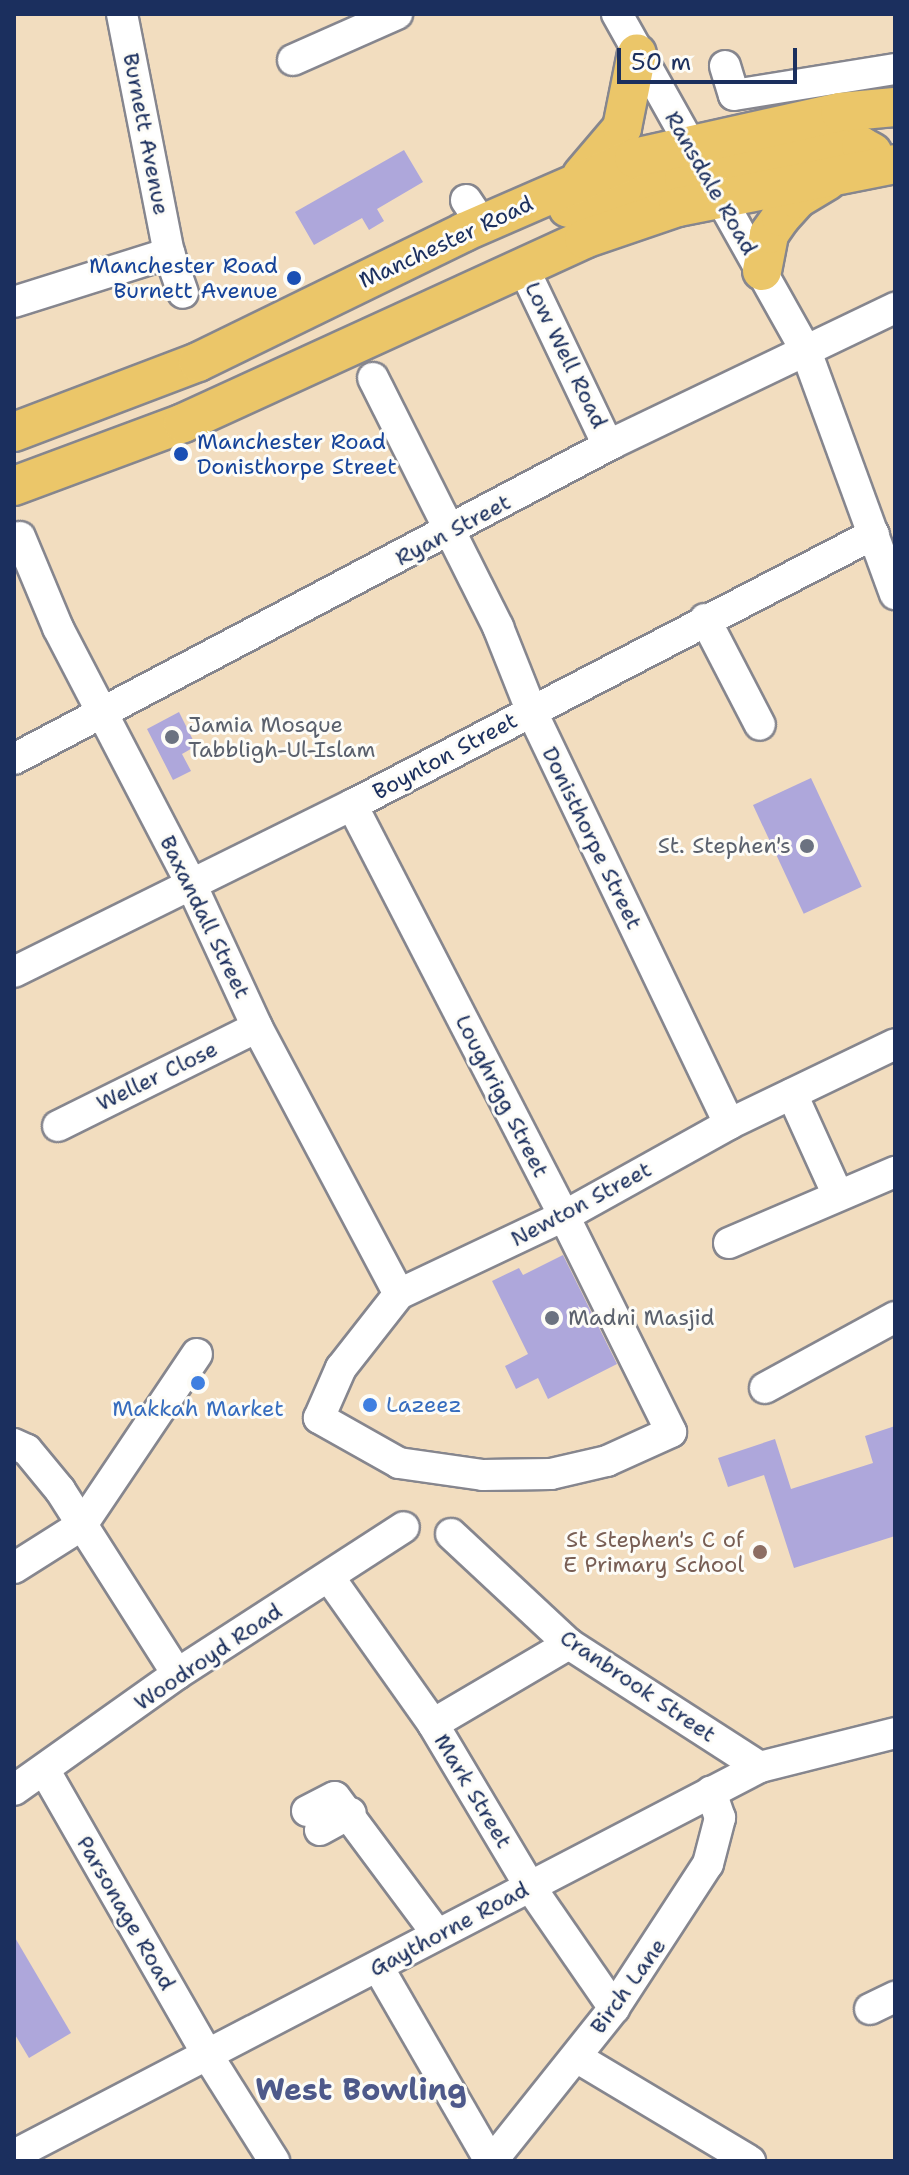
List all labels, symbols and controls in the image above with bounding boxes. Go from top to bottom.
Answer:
scale bar [621,32,801,82]
text: 50 m [631,46,691,78]
street label: Burnett Avenue [117,51,175,217]
street label: Ransdale Road [659,106,763,260]
street label: Manchester Road [355,190,537,294]
place label: Manchester Road Burnett Avenue [89,252,278,304]
marker: Manchester Road Burnett Avenue [285,269,303,287]
street label: Low Well Road [519,277,613,433]
place label: Manchester Road Donisthorpe Street [197,428,397,480]
marker: Manchester Road Donisthorpe Street [172,445,190,463]
street label: Ryan Street [391,489,515,571]
street label: Boynton Street [368,707,522,805]
place label: Jamia Mosque Tabbligh-Ul-Islam [188,711,375,762]
marker: Jamia Mosque Tabbligh-Ul-Islam [163,728,181,746]
street label: Donisthorpe Street [536,742,648,934]
street label: Baxandall Street [154,831,256,1003]
place label: St. Stephen's [658,833,791,859]
marker: St. Stephen's [798,837,816,855]
street label: Loughrigg Street [450,1010,554,1182]
street label: Weller Close [92,1035,222,1117]
street label: Newton Street [506,1156,656,1252]
place label: Madni Masjid [568,1305,714,1331]
marker: Madni Masjid [543,1309,561,1327]
marker: Makkah Market [189,1374,207,1392]
place label: Lazeez [386,1392,462,1418]
place label: Makkah Market [112,1396,284,1422]
marker: Lazeez [361,1396,379,1414]
place label: St Stephen's C of E Primary School [563,1526,744,1578]
marker: St Stephen's C of E Primary School [751,1543,769,1561]
street label: Woodroyd Road [129,1598,287,1716]
street label: Cranbrook Street [555,1624,721,1748]
street label: Mark Street [429,1729,517,1853]
street label: Parsonage Road [71,1831,181,1995]
street label: Gaythorne Road [365,1876,533,1982]
street label: Birch Lane [585,1933,671,2039]
district label: West Bowling [255,2072,467,2108]

